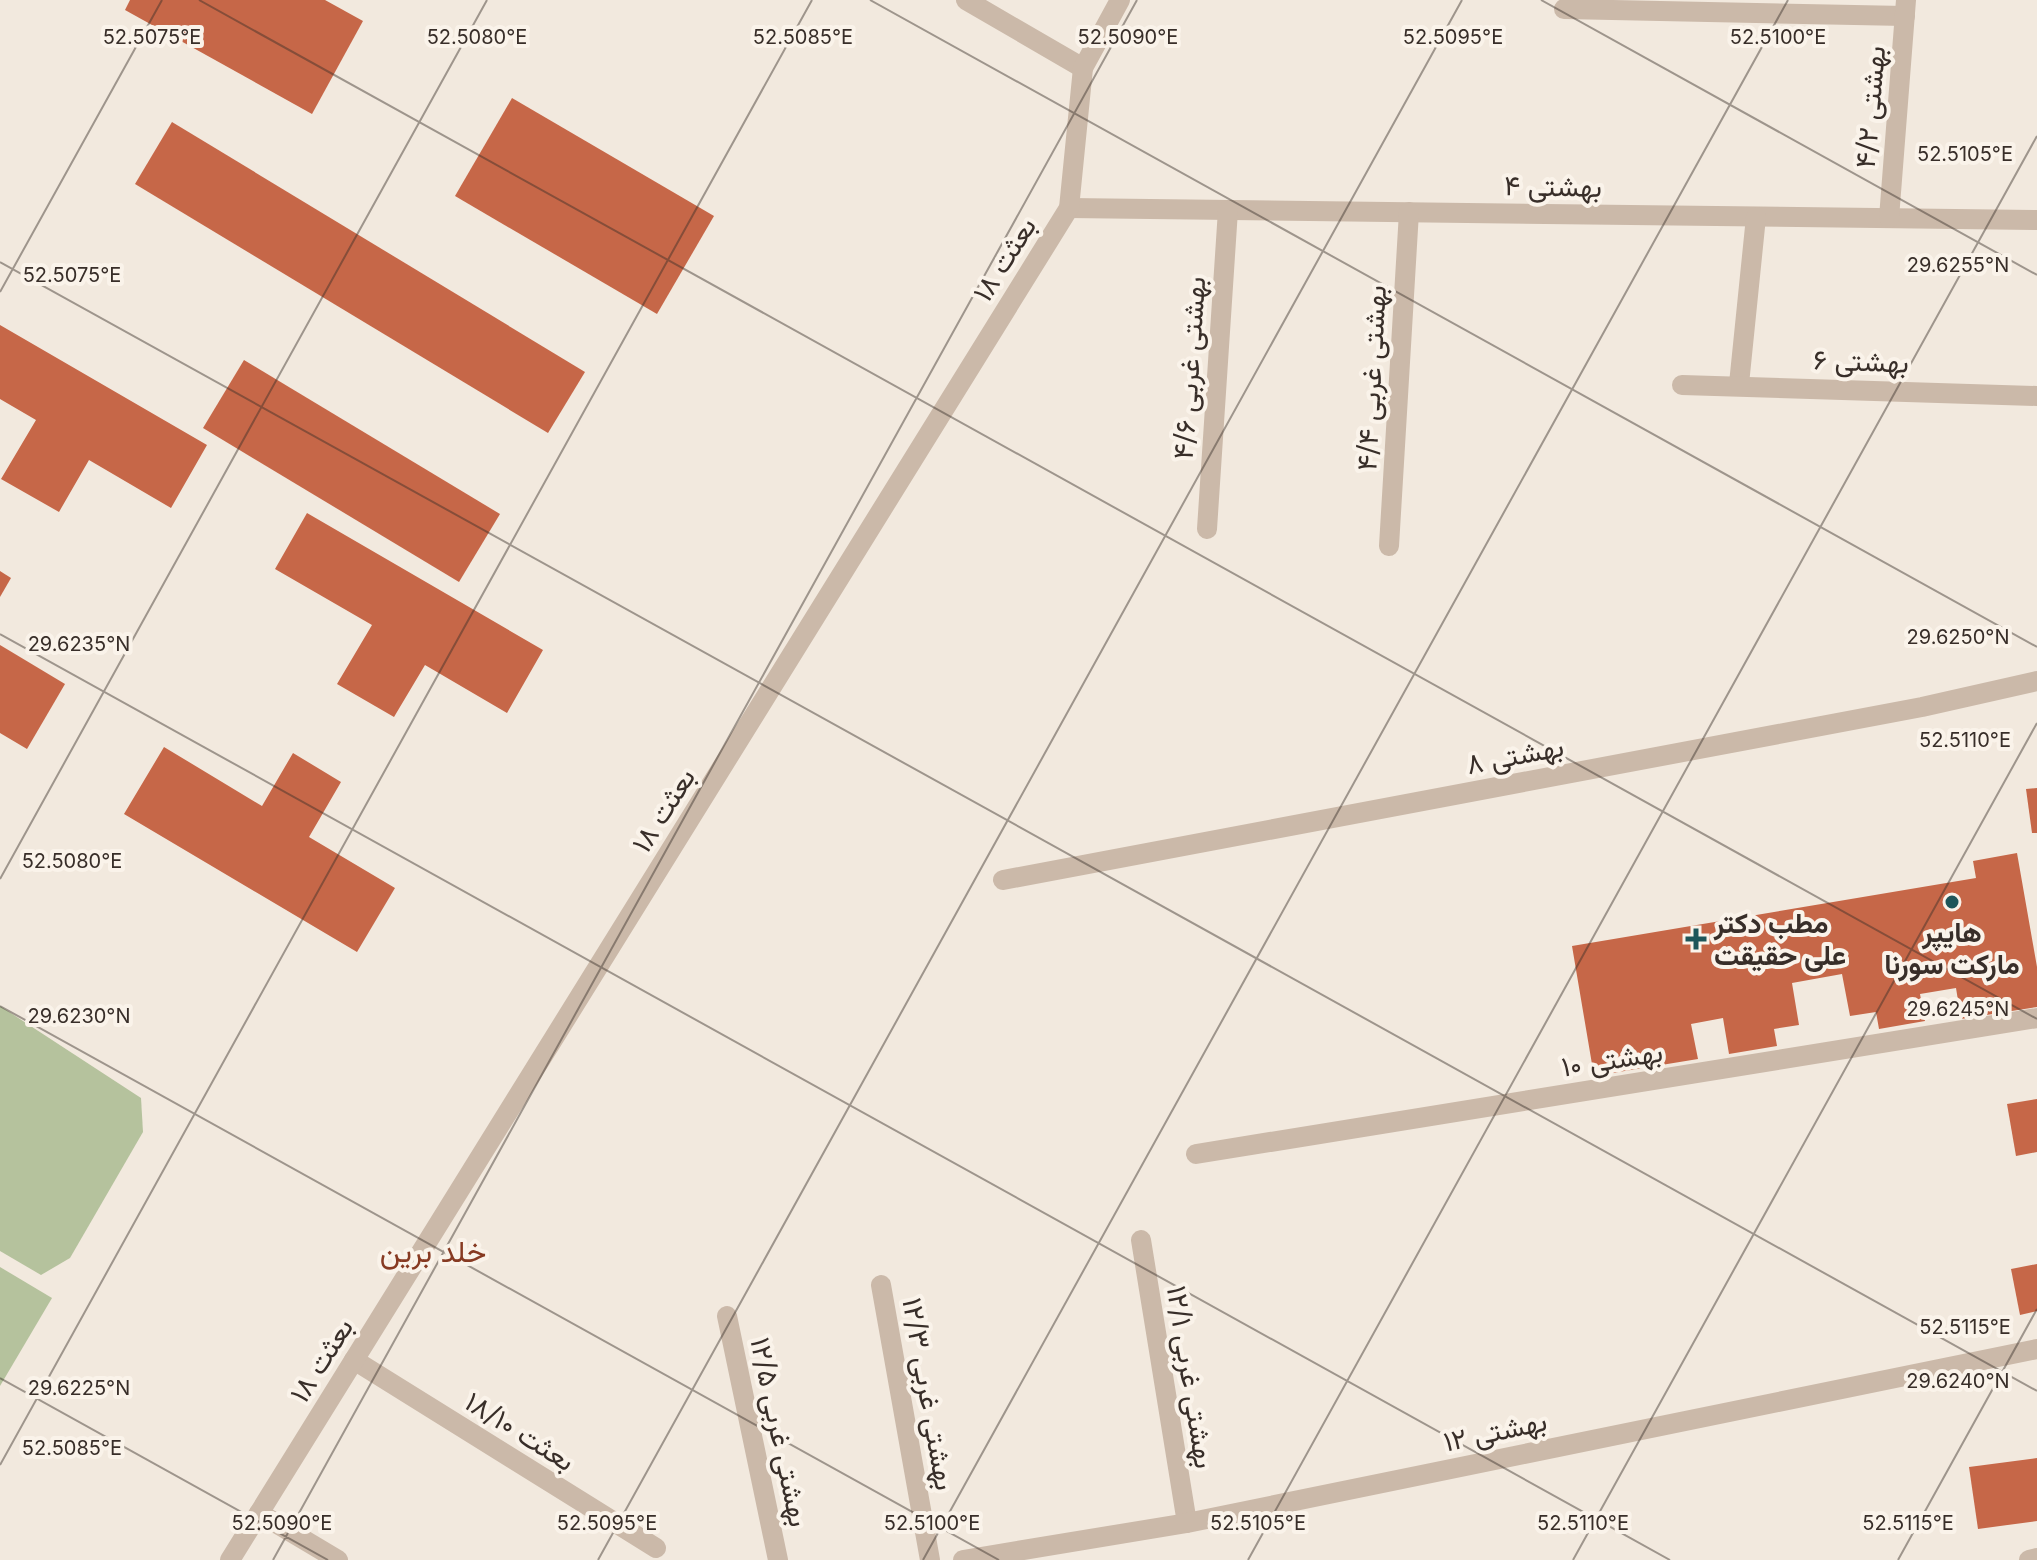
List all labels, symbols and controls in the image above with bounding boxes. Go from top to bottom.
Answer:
text: 52.5075°E [103,25,201,49]
text: 52.5080°E [427,25,527,49]
text: 52.5085°E [753,25,853,49]
text: 52.5090°E [1078,25,1178,49]
text: 52.5095°E [1403,25,1503,49]
text: 52.5100°E [1730,25,1826,49]
street label: ۴/۲ بهشتی [1848,44,1893,170]
text: 52.5105°E [1917,142,2013,166]
street label: ۴ بهشتی [1504,168,1602,205]
street label: بعثت ۱۸ [965,211,1043,307]
text: 29.6255°N [1907,253,2009,277]
text: 52.5075°E [23,263,121,287]
street label: ۴/۶ بهشتی غربی [1166,275,1213,461]
street label: ۴/۴ بهشتی غربی [1349,284,1394,472]
street label: ۶ بهشتی [1813,342,1909,381]
text: 29.6250°N [1907,625,2009,649]
text: 29.6235°N [28,632,130,656]
text: 52.5110°E [1919,728,2011,752]
street label: ۸ بهشتی [1463,729,1567,782]
street label: بعثت ۱۸ [624,762,702,858]
text: 52.5080°E [22,849,122,873]
marker: هایپر مارکت سورنا [1943,893,1961,911]
place label: مطب دکتر علی حقیقت [1713,906,1846,972]
place label: هایپر مارکت سورنا [1884,915,2020,982]
marker: مطب دکتر علی حقیقت [1685,928,1707,950]
text: 29.6245°N [1907,997,2009,1021]
text: 29.6230°N [27,1004,131,1028]
street label: ۱۰ بهشتی [1559,1034,1665,1085]
district label: خلد برین [380,1233,486,1270]
street label: ۱۲/۱ بهشتی غربی [1159,1283,1222,1471]
street label: ۱۲/۳ بهشتی غربی [894,1295,963,1493]
street label: بعثت ۱۸ [282,1312,360,1408]
text: 52.5115°E [1919,1315,2011,1339]
street label: ۱۲/۵ بهشتی غربی [742,1334,817,1530]
text: 29.6240°N [1906,1369,2010,1393]
text: 29.6225°N [28,1376,130,1400]
street label: ۱۸/۱۰ بعثت [459,1384,581,1478]
street label: ۱۲ بهشتی [1440,1403,1550,1459]
text: 52.5085°E [22,1436,122,1460]
text: 52.5090°E [232,1511,332,1535]
text: 52.5095°E [557,1511,657,1535]
text: 52.5100°E [884,1511,980,1535]
text: 52.5105°E [1210,1511,1306,1535]
text: 52.5110°E [1537,1511,1629,1535]
text: 52.5115°E [1862,1511,1954,1535]

